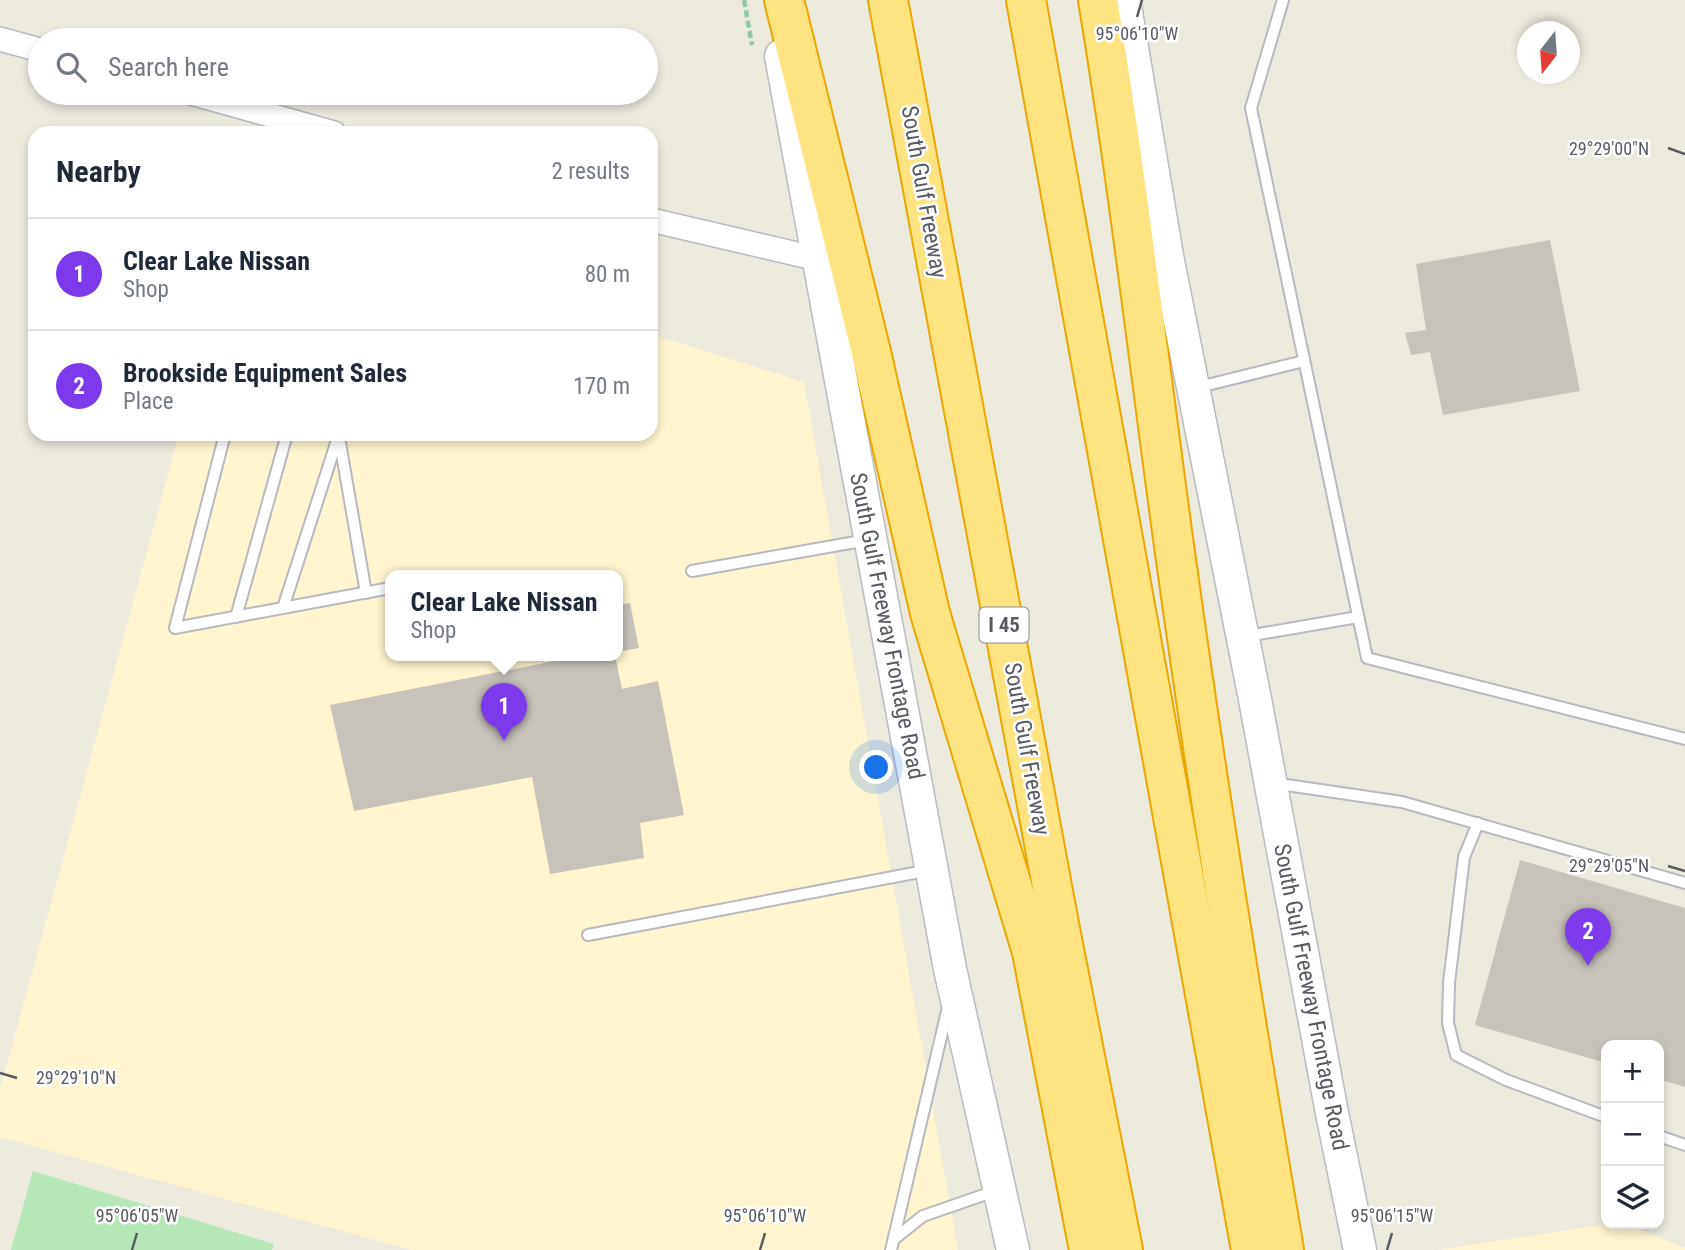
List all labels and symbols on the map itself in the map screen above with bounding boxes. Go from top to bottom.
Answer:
north arrow [1517,21,1580,84]
text: 95°06'10"W [1096,23,1179,44]
street label: South Gulf Freeway [896,104,953,281]
text: 29°29'00"N [1569,138,1649,159]
street label: South Gulf Freeway Frontage Road [844,470,930,782]
road number: I 45 [979,608,1028,642]
street label: South Gulf Freeway [999,661,1056,838]
pin: 1 [481,683,527,741]
your location [859,750,893,784]
street label: South Gulf Freeway Frontage Road [1268,841,1354,1153]
text: 29°29'05"N [1569,855,1649,876]
pin: 2 [1565,908,1611,966]
text: 29°29'10"N [36,1067,116,1088]
text: 95°06'05"W [96,1205,179,1226]
text: 95°06'10"W [724,1205,807,1226]
text: 95°06'15"W [1351,1205,1434,1226]

